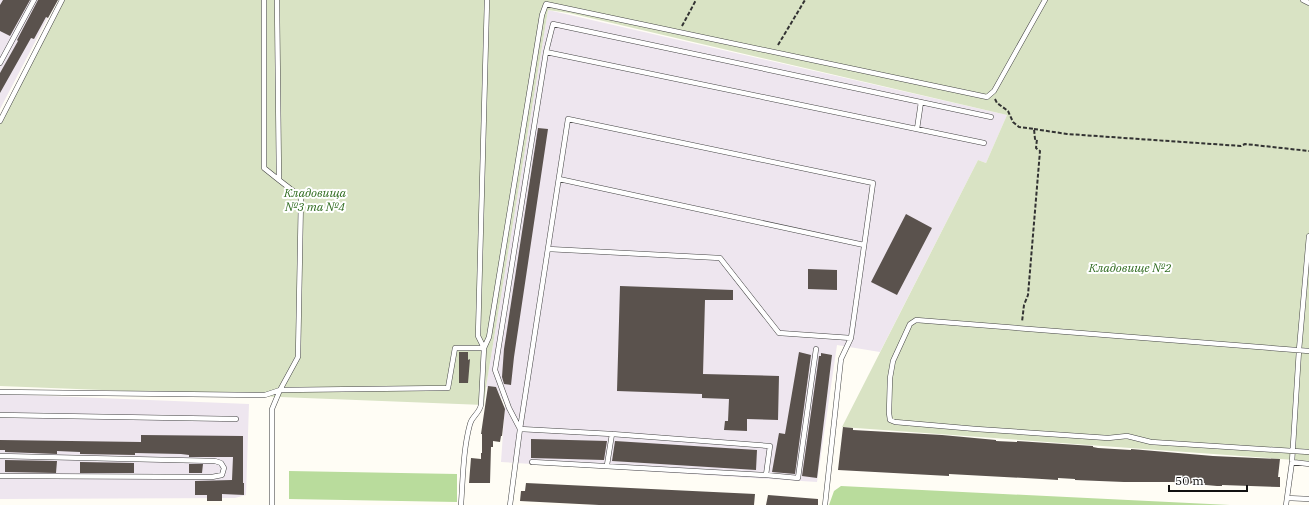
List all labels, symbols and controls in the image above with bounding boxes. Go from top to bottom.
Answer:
park label: Кладовища №3 та №4 [283,185,347,214]
park label: Кладовище №2 [1088,260,1172,275]
scale bar [1169,467,1247,493]
text: 50 m [1175,473,1204,488]

